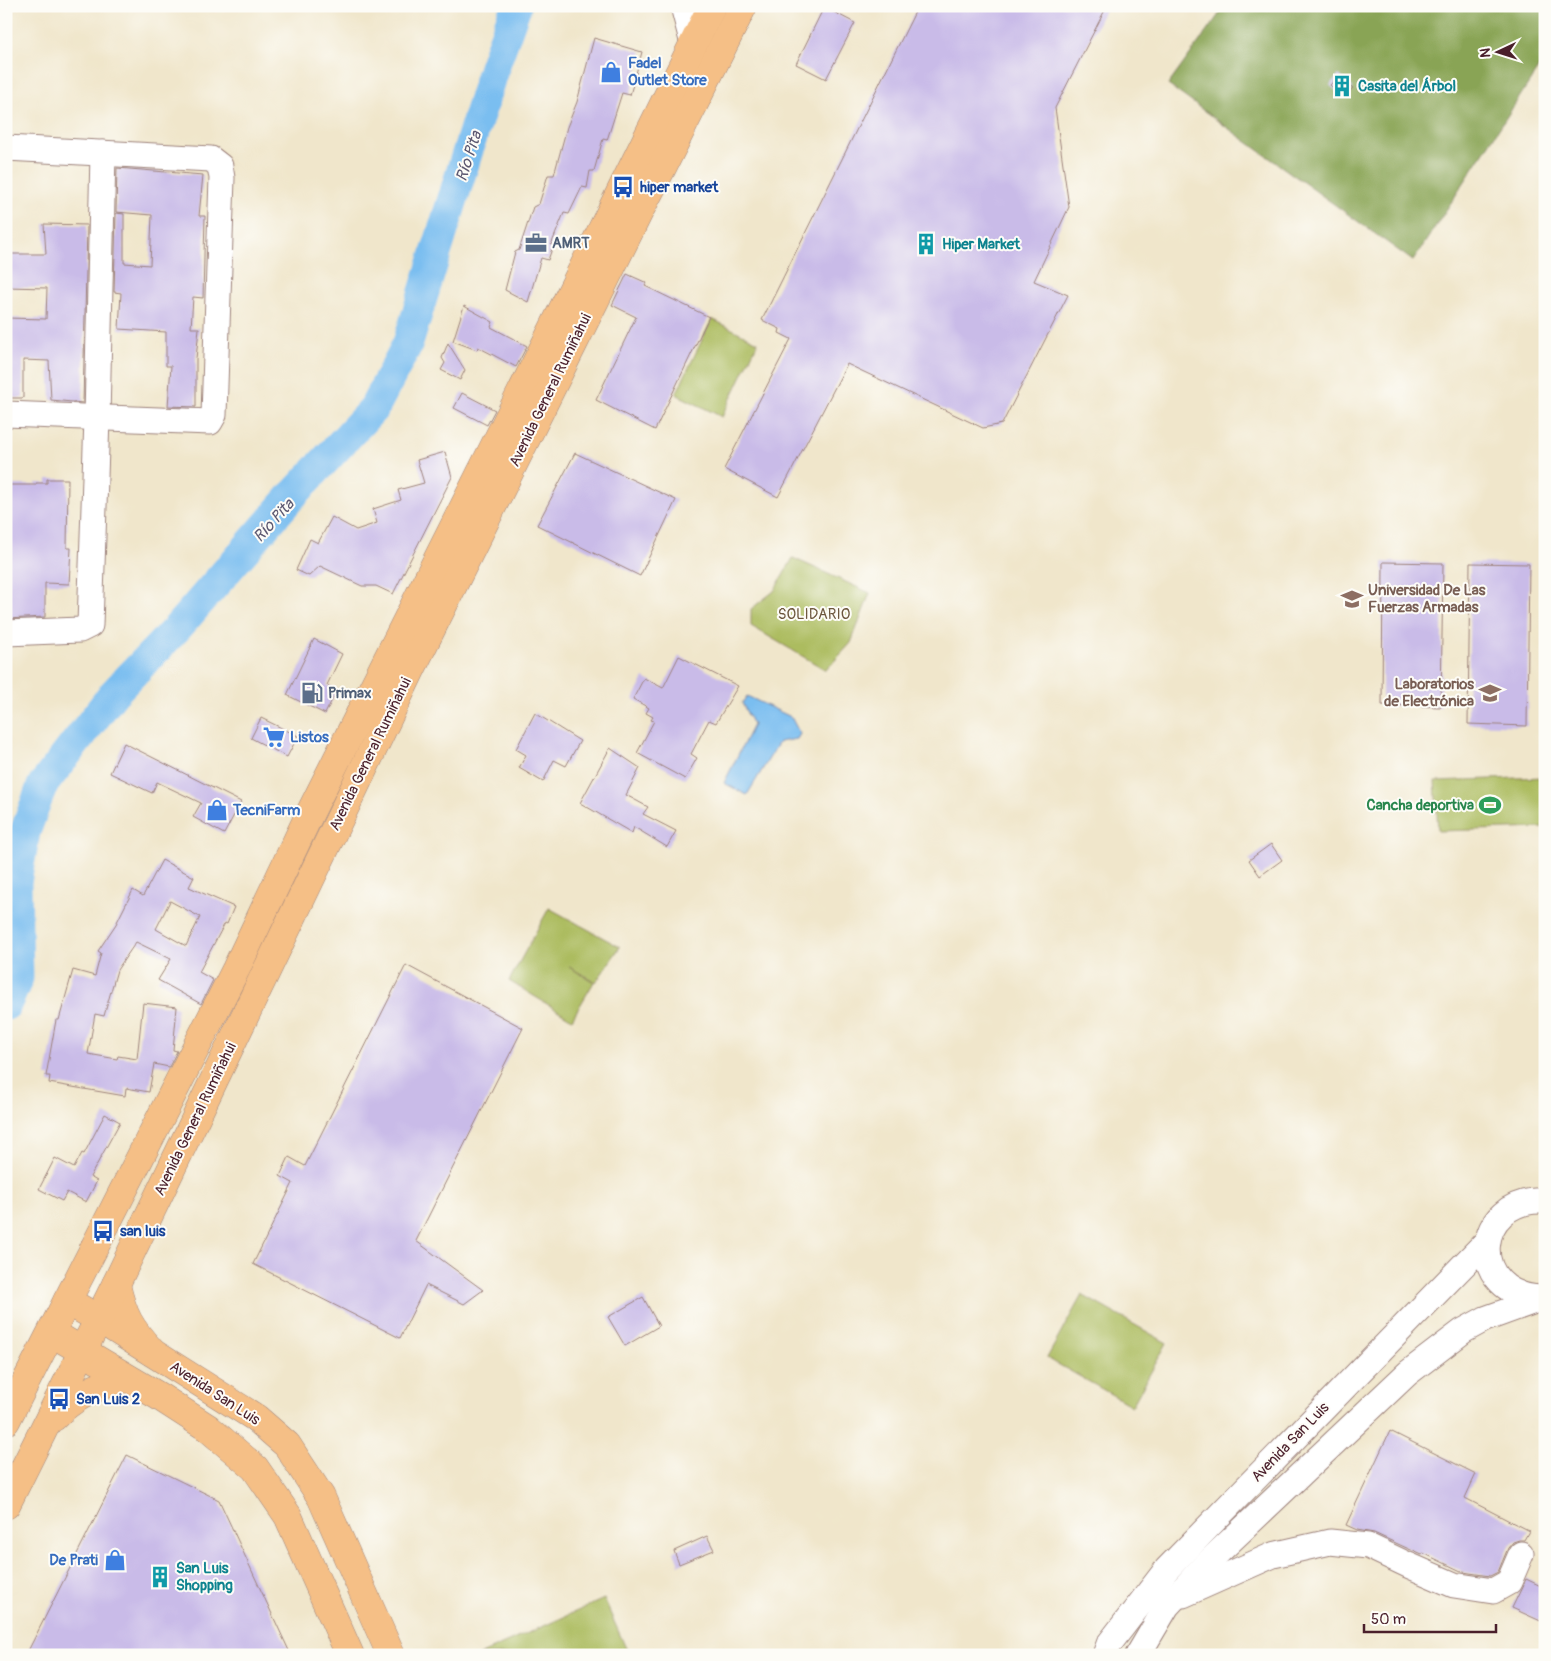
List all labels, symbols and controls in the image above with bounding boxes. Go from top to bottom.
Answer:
north arrow [1474,28,1524,78]
text: N [1477,48,1494,58]
place label: Fadel Outlet Store [628,54,707,90]
shop icon: Fadel Outlet Store [598,59,624,85]
building icon: Casita del Árbol [1329,73,1355,99]
place label: Casita del Árbol [1358,77,1456,96]
water label: Río Pita [452,127,487,184]
bus stop icon: hiper market [610,174,636,200]
place label: hiper market [640,178,719,197]
office icon: AMRT [523,230,549,256]
building icon: Hiper Market [913,231,939,257]
place label: AMRT [552,234,590,253]
place label: Hiper Market [942,235,1021,254]
street label: Avenida General Rumiñahui [505,310,596,470]
water label: Río Pita [249,494,299,546]
place label: Universidad De Las Fuerzas Armadas [1368,581,1486,617]
school or university icon: Universidad De Las Fuerzas Armadas [1339,586,1365,612]
park label: SOLIDARIO [778,605,850,624]
street label: Avenida General Rumiñahui [325,674,416,834]
place label: Laboratorios de Electrónica [1384,675,1474,711]
fuel station icon: Primax [299,680,325,706]
school or university icon: Laboratorios de Electrónica [1477,680,1503,706]
place label: Primax [328,684,372,703]
supermarket icon: Listos [261,724,287,750]
place label: Listos [290,728,329,747]
sports icon: Cancha deportiva [1477,792,1503,818]
place label: Cancha deportiva [1367,796,1474,815]
shop icon: TecniFarm [204,797,230,823]
place label: TecniFarm [232,801,300,820]
street label: Avenida General Rumiñahui [150,1039,241,1199]
bus stop icon: san luis [90,1218,116,1244]
place label: san luis [120,1222,166,1241]
street label: Avenida San Luis [166,1357,264,1430]
bus stop icon: San Luis 2 [46,1386,72,1412]
place label: San Luis 2 [76,1390,140,1409]
street label: Avenida San Luis [1247,1398,1333,1486]
shop icon: De Prati [102,1547,128,1573]
place label: De Prati [49,1551,98,1570]
place label: San Luis Shopping [176,1559,233,1595]
building icon: San Luis Shopping [147,1564,173,1590]
scale bar [1364,1601,1496,1633]
text: 50 m [1371,1610,1406,1629]

